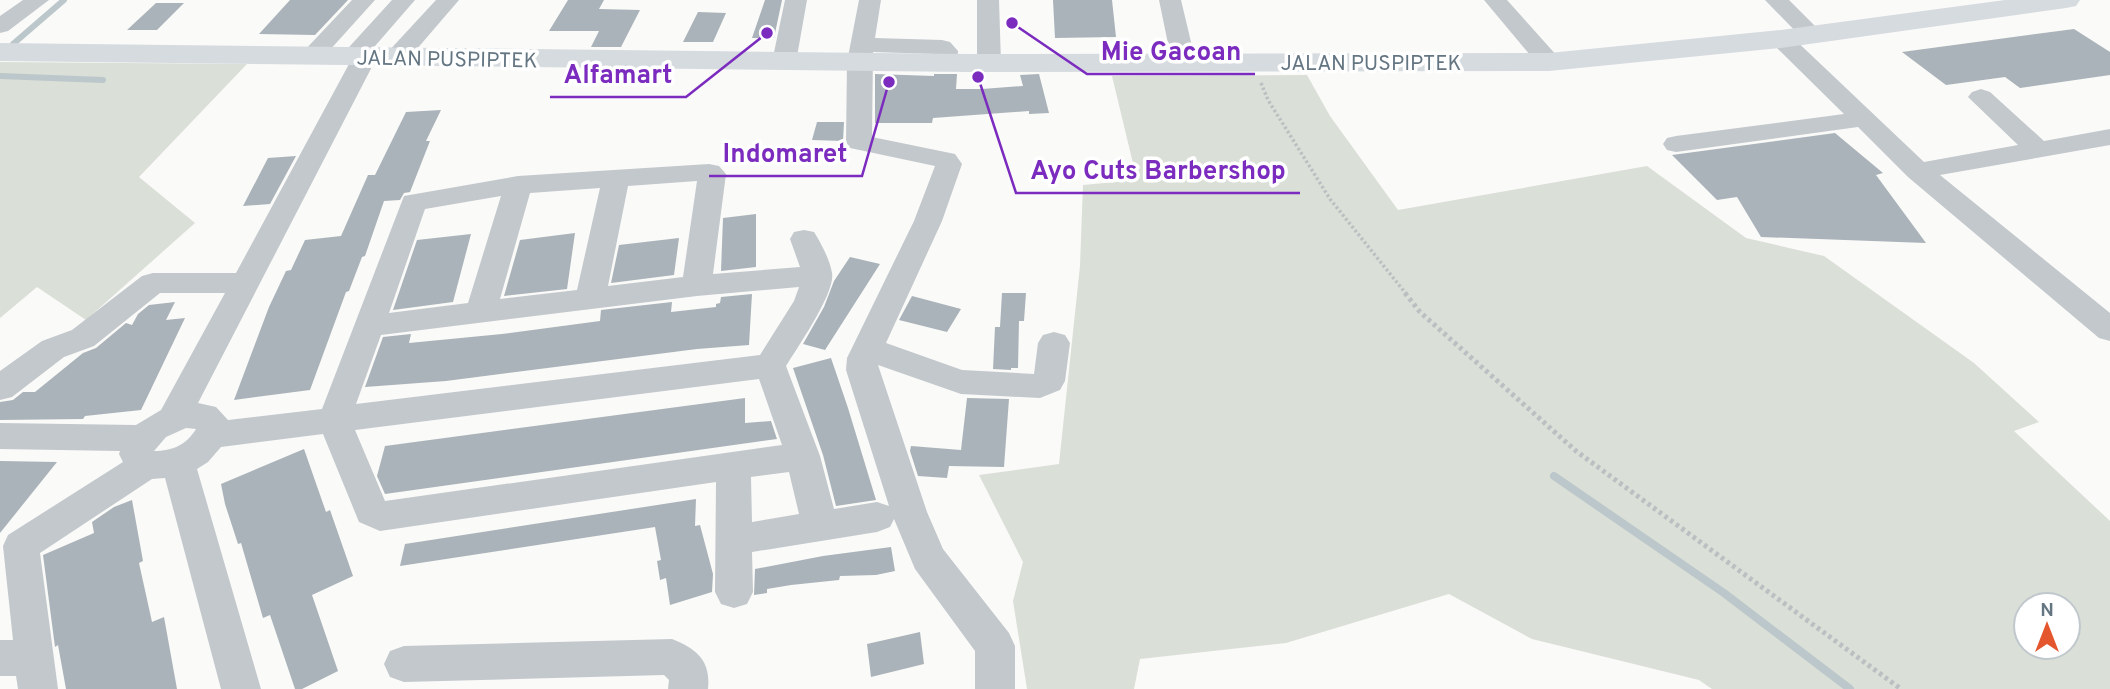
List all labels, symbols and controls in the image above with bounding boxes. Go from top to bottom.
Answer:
callout: Mie Gacoan [1087,27,1255,74]
text: Mie Gacoan [1101,37,1241,70]
street label: JALAN PUSPIPTEK [356,45,538,76]
callout: Alfamart [550,50,686,97]
street label: JALAN PUSPIPTEK [1281,51,1461,78]
text: Alfamart [564,60,672,93]
callout: Indomaret [709,129,862,176]
text: Indomaret [723,139,847,172]
callout: Ayo Cuts Barbershop [1016,146,1300,193]
text: Ayo Cuts Barbershop [1030,156,1286,189]
north arrow [2012,591,2082,661]
text: N [2040,599,2054,623]

